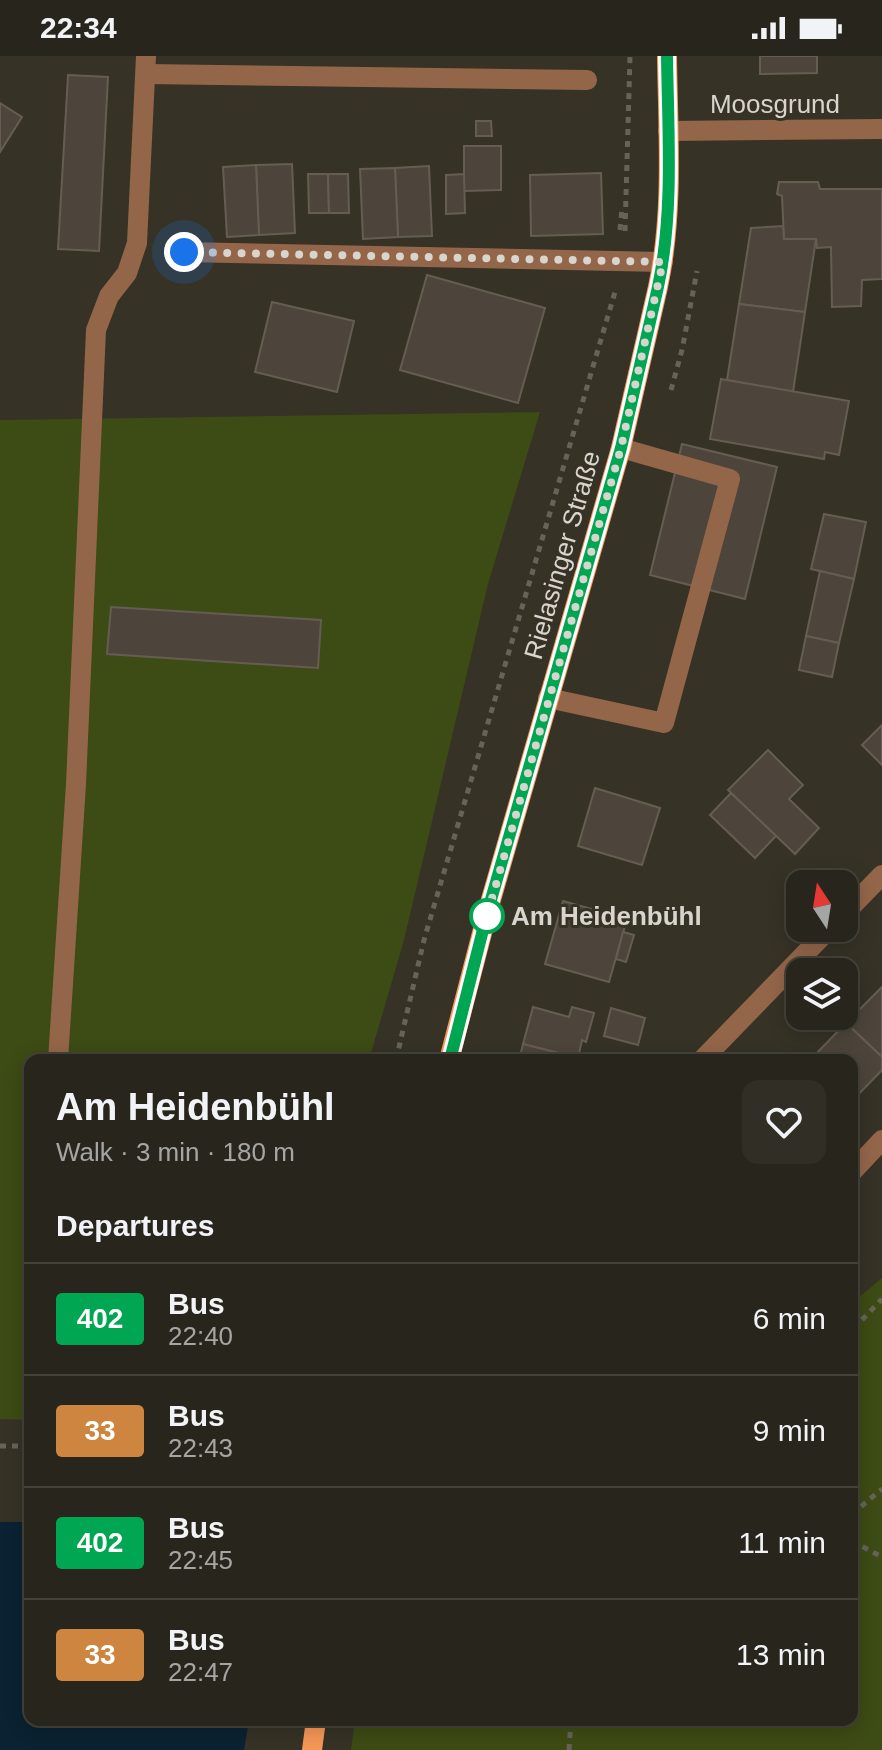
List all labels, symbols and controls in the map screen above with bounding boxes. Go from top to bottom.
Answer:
text: 22:34 [40,11,117,44]
street label: Moosgrund [710,89,840,119]
your location [164,232,204,272]
street label: Rielasinger Straße [518,447,606,663]
north arrow [786,870,858,942]
map controls [786,870,858,1030]
marker: Am Heidenbühl [470,899,504,933]
place label: Am Heidenbühl [511,901,702,931]
button: layers [786,958,858,1030]
button: heart [742,1080,826,1164]
text: Am Heidenbühl [56,1086,335,1128]
text: Walk · 3 min · 180 m [56,1137,295,1167]
text: Departures [56,1209,214,1242]
text: Bus [168,1287,225,1320]
text: 6 min [753,1302,826,1335]
text: 402 [77,1303,123,1334]
text: 22:40 [168,1321,233,1351]
text: Bus [168,1399,225,1432]
text: 9 min [753,1414,826,1447]
text: 33 [84,1415,116,1446]
text: 22:43 [168,1433,233,1463]
text: Bus [168,1511,225,1544]
text: 11 min [738,1526,826,1559]
text: 402 [77,1527,123,1558]
text: 22:45 [168,1545,233,1575]
text: Bus [168,1623,225,1656]
text: 13 min [736,1638,826,1671]
text: 33 [84,1639,116,1670]
text: 22:47 [168,1657,233,1687]

